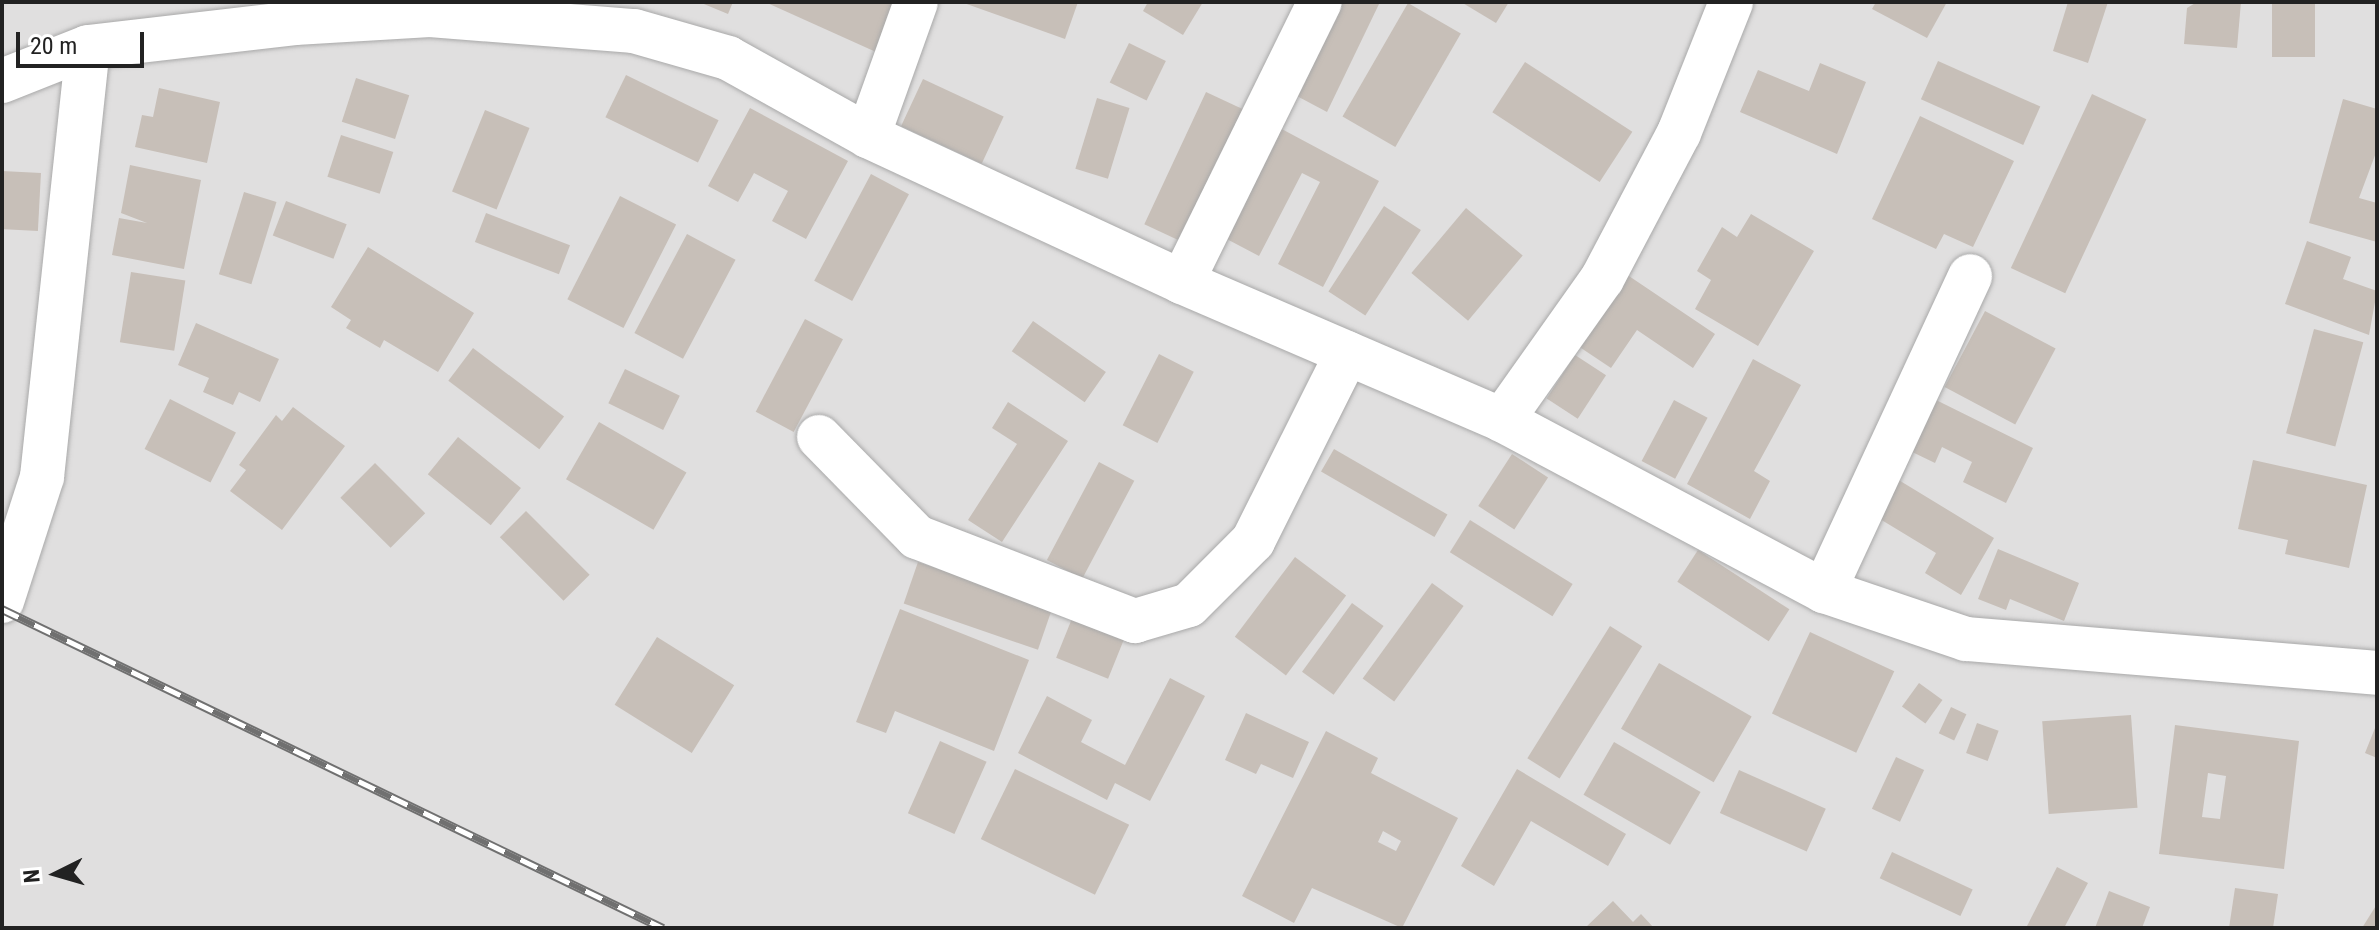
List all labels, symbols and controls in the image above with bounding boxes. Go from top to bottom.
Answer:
scale bar [20,16,148,66]
text: 20 m [30,32,77,60]
north arrow [16,834,96,914]
text: N [19,868,45,884]

